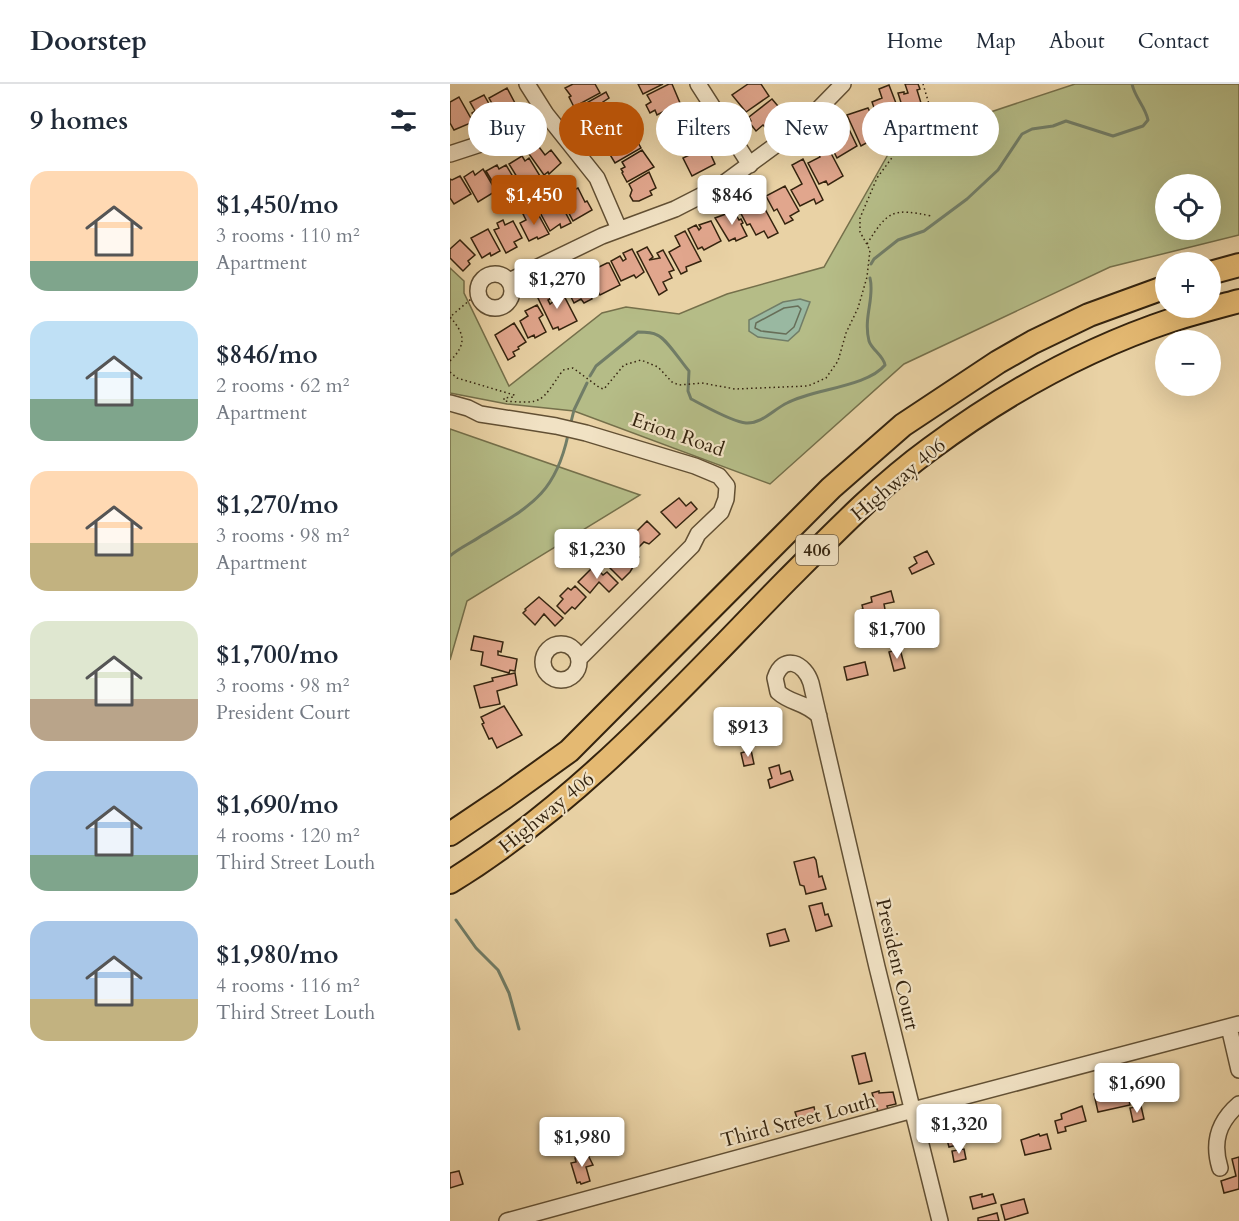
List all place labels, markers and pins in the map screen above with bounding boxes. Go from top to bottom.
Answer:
pin: $1,450 [485,175,583,226]
pin: $846 [696,175,768,226]
pin: $1,270 [508,259,606,310]
pin: $1,230 [548,529,646,580]
pin: $1,700 [848,609,946,660]
pin: $913 [712,707,784,758]
pin: $1,690 [1088,1063,1186,1114]
pin: $1,320 [910,1104,1008,1155]
pin: $1,980 [533,1117,631,1168]

